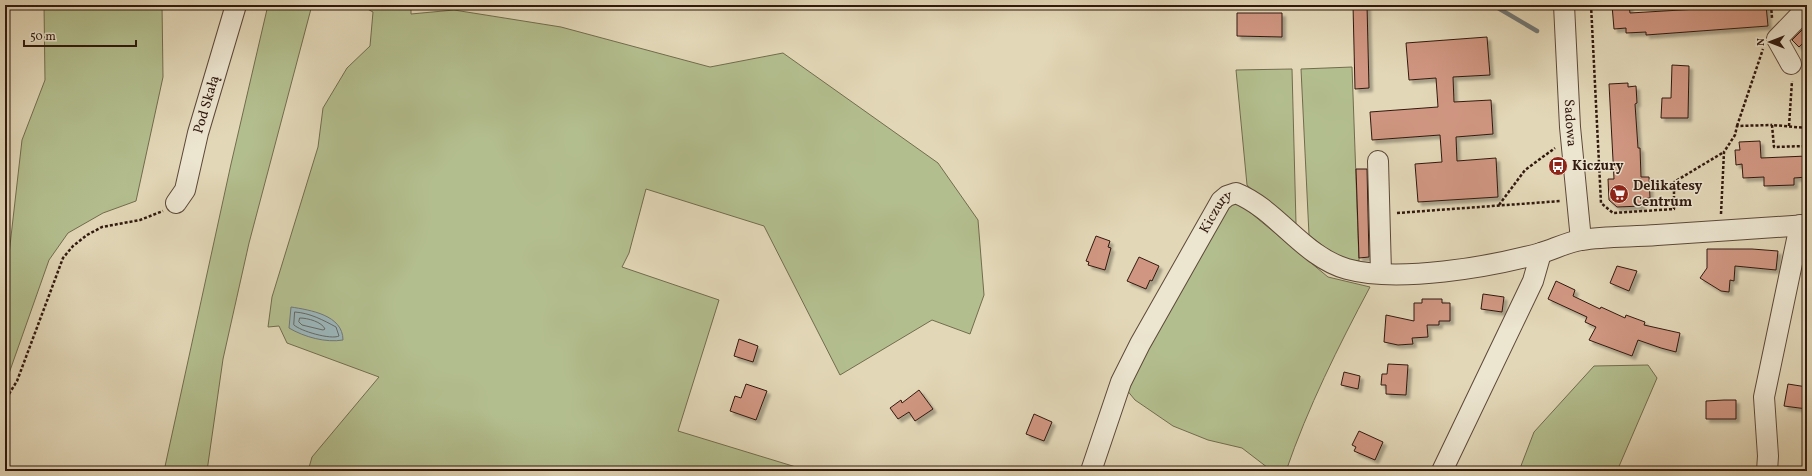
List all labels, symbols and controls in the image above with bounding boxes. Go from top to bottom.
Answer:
scale bar [24,22,136,48]
north arrow [1750,22,1790,62]
text: 50 m [30,29,56,45]
text: N [1754,38,1769,46]
street label: Pod Skałą [189,73,224,136]
street label: Sadowa [1559,99,1581,148]
bus stop icon: Kiczury [1547,155,1569,177]
place label: Kiczury [1572,157,1624,176]
place label: Delikatesy Centrum [1633,177,1703,212]
supermarket icon: Delikatesy Centrum [1608,183,1630,205]
street label: Kiczury [1195,185,1235,237]

